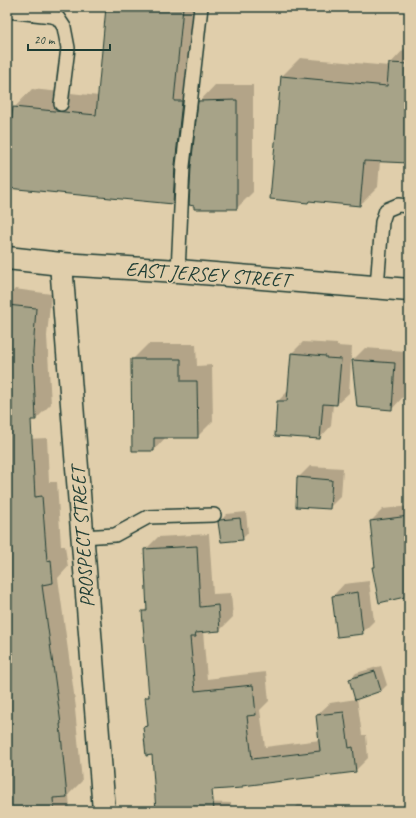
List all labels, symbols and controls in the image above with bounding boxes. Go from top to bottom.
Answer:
scale bar [28,26,110,52]
text: 20 m [34,32,56,48]
street label: EAST JERSEY STREET [125,256,295,293]
street label: PROSPECT STREET [65,462,100,608]

